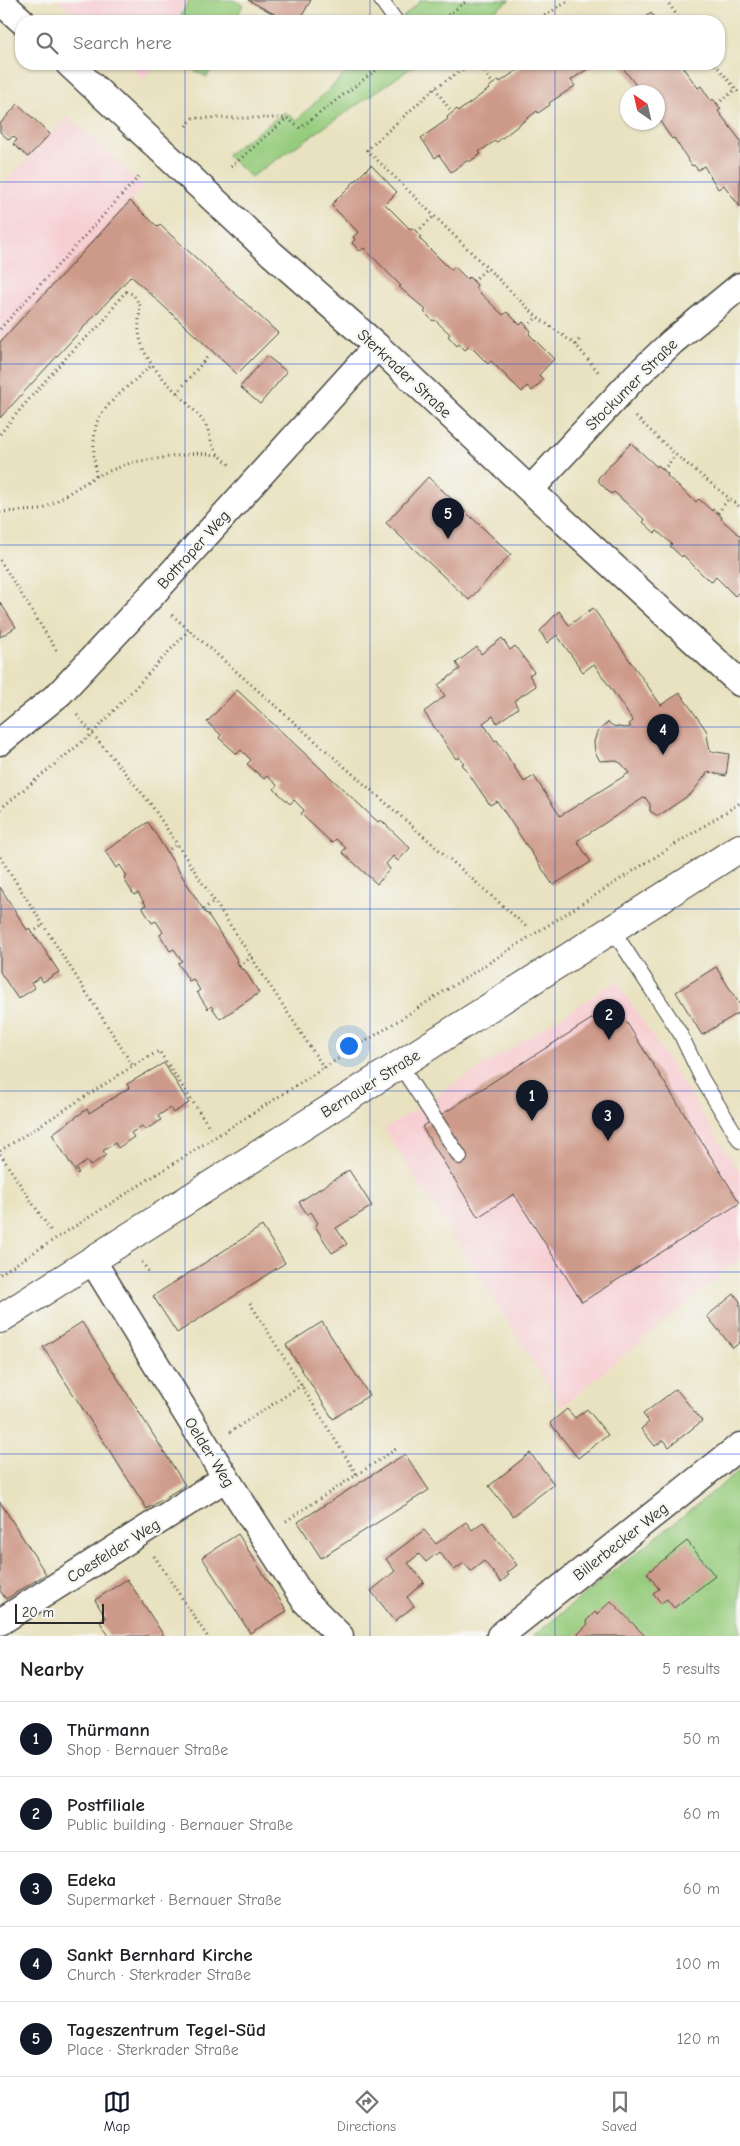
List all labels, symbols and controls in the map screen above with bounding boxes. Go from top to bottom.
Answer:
search box [15,15,725,70]
icon: search [33,29,61,57]
text: Search here [73,32,172,54]
north arrow [620,85,665,130]
street label: Sterkrader Straße [354,326,455,422]
street label: Stockumer Straße [582,335,681,434]
pin: 5 [432,498,464,539]
street label: Bottroper Weg [154,507,234,593]
pin: 4 [647,714,679,755]
pin: 2 [593,999,625,1040]
your location [336,1033,362,1059]
street label: Bernauer Straße [318,1046,423,1122]
pin: 1 [516,1080,548,1121]
pin: 3 [592,1100,624,1141]
street label: Oelder Weg [181,1414,238,1491]
street label: Billerbecker Weg [570,1499,672,1584]
street label: Coesfelder Weg [64,1515,163,1587]
scale bar [15,1601,104,1624]
text: 20 m [22,1604,54,1621]
text: Nearby [20,1657,84,1681]
text: 5 results [662,1660,720,1678]
text: Thürmann [67,1719,150,1741]
text: 1 [33,1730,39,1748]
text: 50 m [683,1730,720,1748]
text: Shop · Bernauer Straße [67,1741,228,1759]
text: Postfiliale [67,1794,145,1816]
text: 2 [32,1805,40,1823]
text: 60 m [683,1805,720,1823]
text: Public building · Bernauer Straße [67,1816,293,1834]
text: Edeka [67,1869,116,1891]
text: 3 [32,1880,40,1898]
text: 60 m [683,1880,720,1898]
text: Supermarket · Bernauer Straße [67,1891,282,1909]
text: Sankt Bernhard Kirche [67,1944,253,1966]
text: 4 [32,1955,40,1973]
text: 100 m [676,1955,720,1973]
text: Church · Sterkrader Straße [67,1966,251,1984]
text: Tageszentrum Tegel-Süd [67,2019,266,2041]
text: 5 [32,2030,40,2048]
text: 120 m [677,2030,720,2048]
text: Place · Sterkrader Straße [67,2041,239,2059]
tab: Map [103,2088,131,2135]
tab: Directions [337,2088,396,2135]
tab: Saved [602,2088,637,2135]

